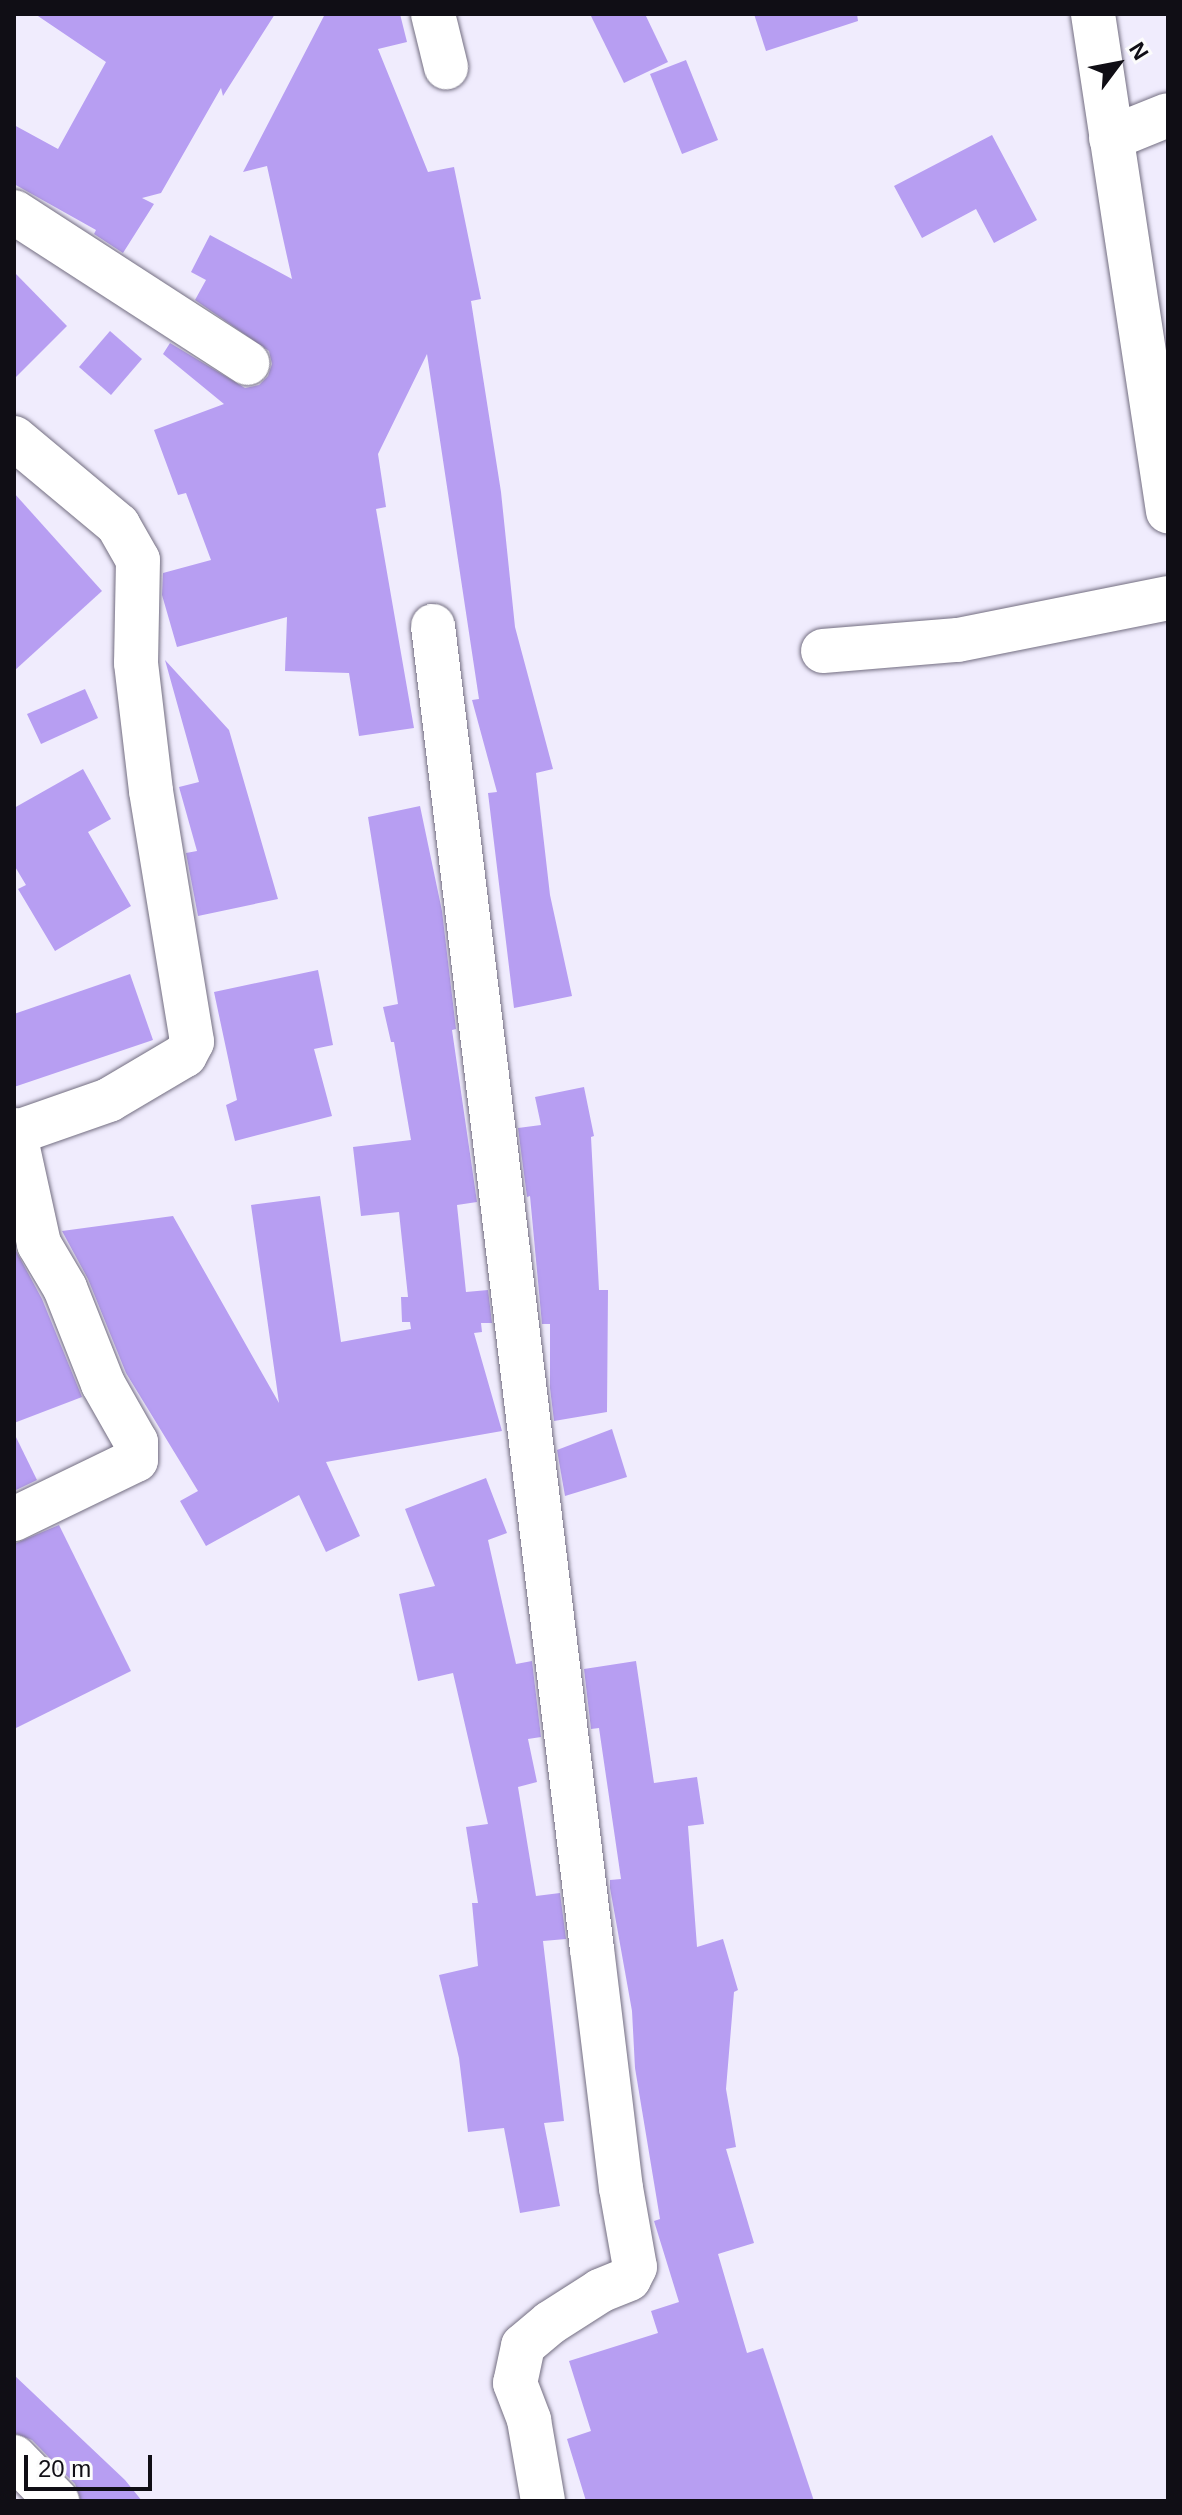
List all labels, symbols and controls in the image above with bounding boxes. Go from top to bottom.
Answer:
north arrow [1078,24,1158,104]
text: N [1124,38,1154,64]
scale bar [28,2439,156,2489]
text: 20 m [38,2455,91,2482]

